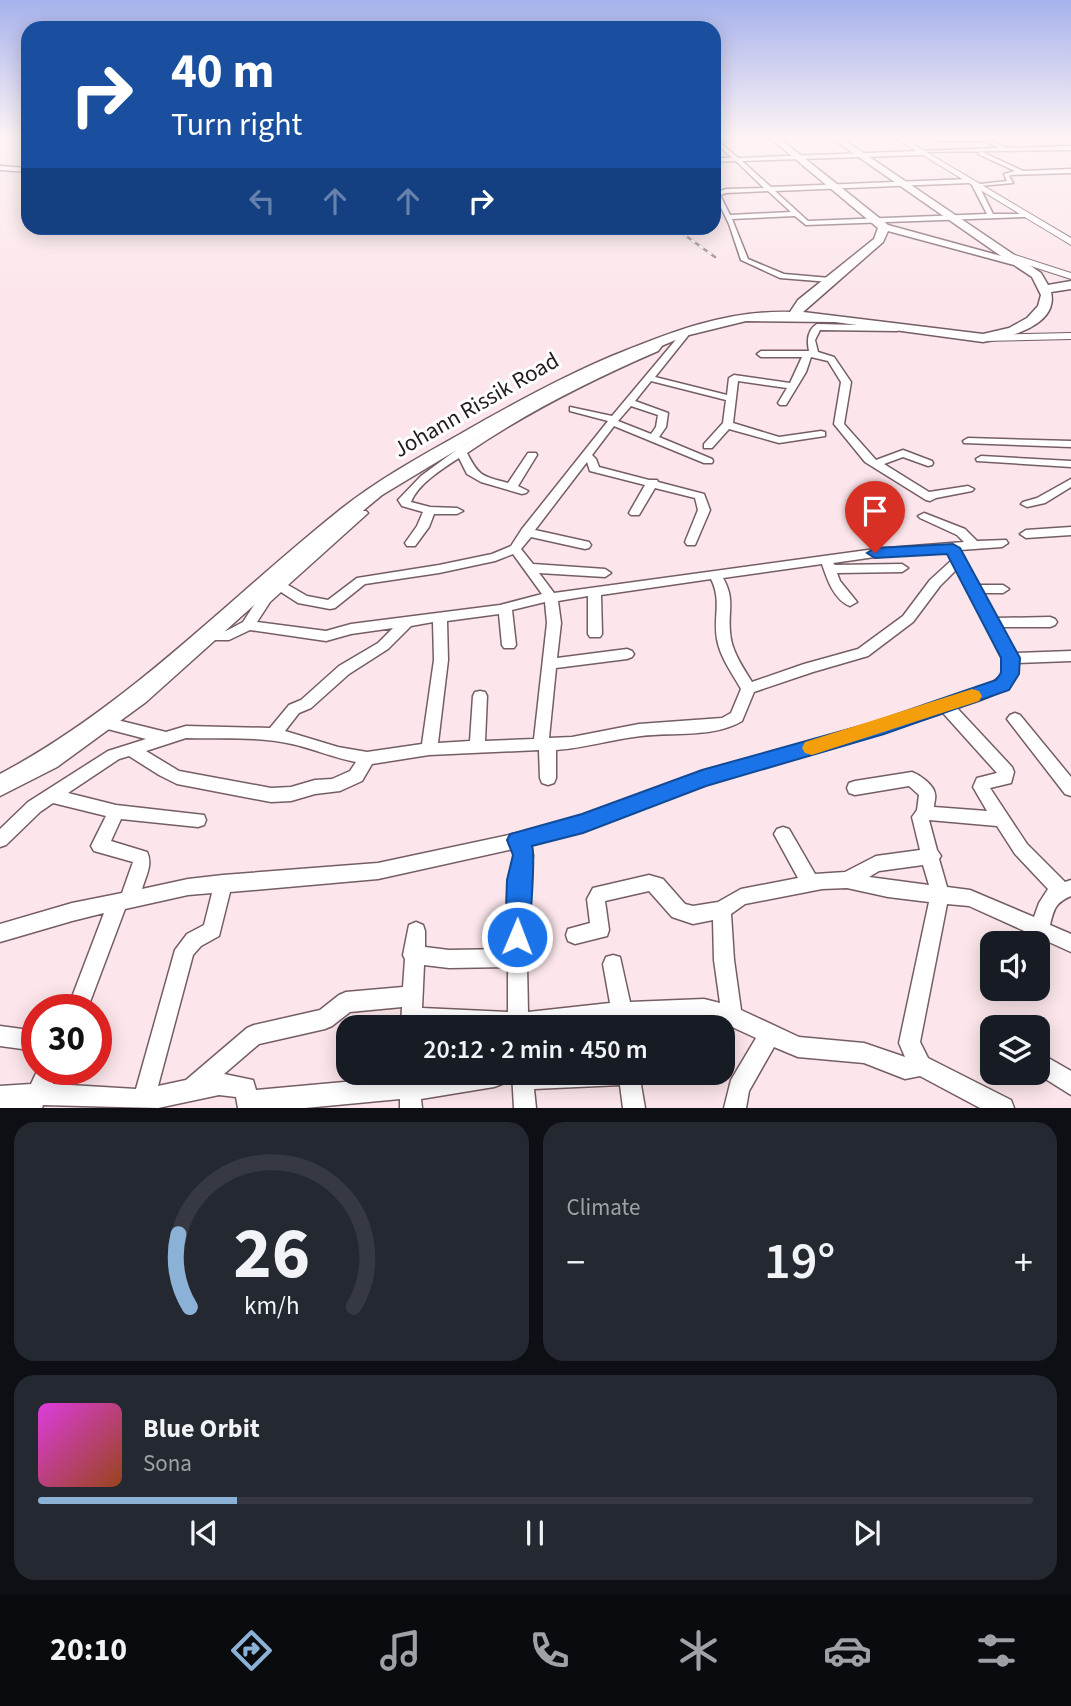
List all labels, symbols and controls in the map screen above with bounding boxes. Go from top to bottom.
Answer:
text: 40 m [171,37,275,107]
icon: right [56,49,147,140]
text: Turn right [171,102,302,148]
icon: left [243,182,281,220]
icon: ahead [316,182,354,220]
icon: ahead [389,182,427,220]
icon: right [462,182,500,220]
street label: Johann Rissik Road [387,344,565,466]
pin [845,481,905,553]
icon: arrive [856,492,894,530]
position arrow [480,900,554,974]
map controls [980,931,1050,1085]
button: sound [980,931,1050,1001]
speed limit sign: 30 [21,994,112,1085]
button: layers [980,1015,1050,1085]
text: 20:12 · 2 min · 450 m [423,1031,648,1068]
text: Climate [567,1191,640,1224]
text: 26 [233,1203,310,1307]
text: 19° [764,1225,835,1299]
text: − [567,1236,585,1290]
text: + [1014,1236,1033,1290]
text: km/h [244,1288,299,1324]
text: Blue Orbit [143,1410,260,1447]
text: Sona [143,1447,192,1480]
icon: previous [185,1514,223,1552]
icon: pause [516,1514,554,1552]
icon: next [848,1514,886,1552]
icon: directions [227,1626,276,1675]
icon: music [376,1626,425,1675]
icon: phone [525,1626,574,1675]
icon: climate [674,1626,723,1675]
icon: car [823,1626,872,1675]
icon: filters [972,1626,1021,1675]
text: 20:10 [50,1627,127,1673]

